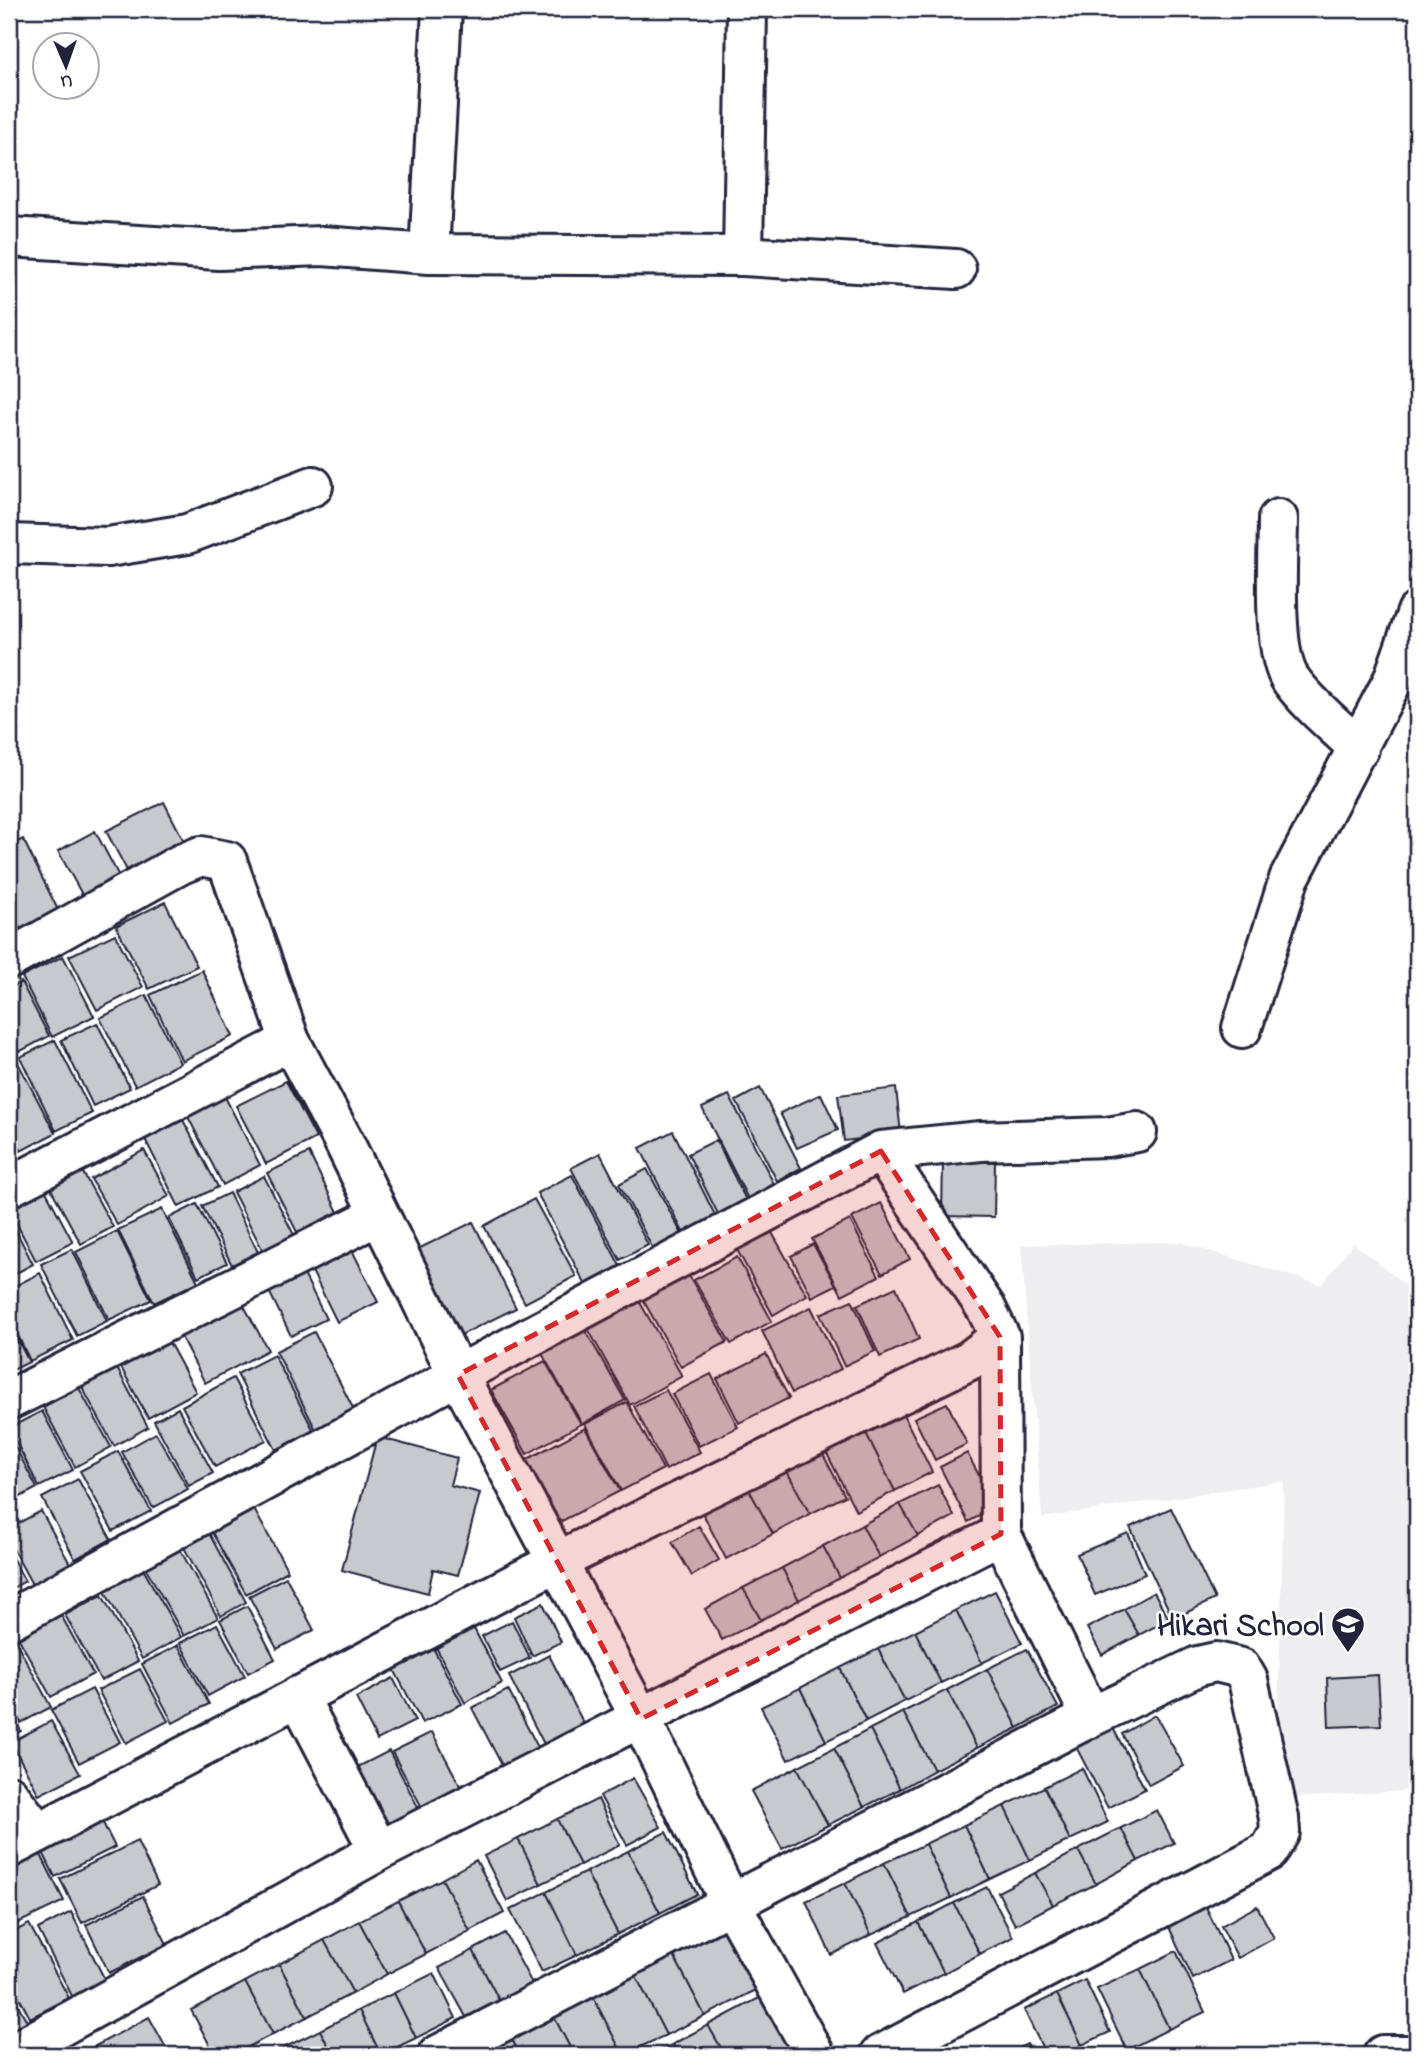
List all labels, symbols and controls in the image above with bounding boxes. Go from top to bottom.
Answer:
north arrow [32,32,102,102]
text: U [60,67,73,94]
place label: Hikari School [1157,1604,1324,1651]
school or university icon: Hikari School [1329,1605,1367,1654]

